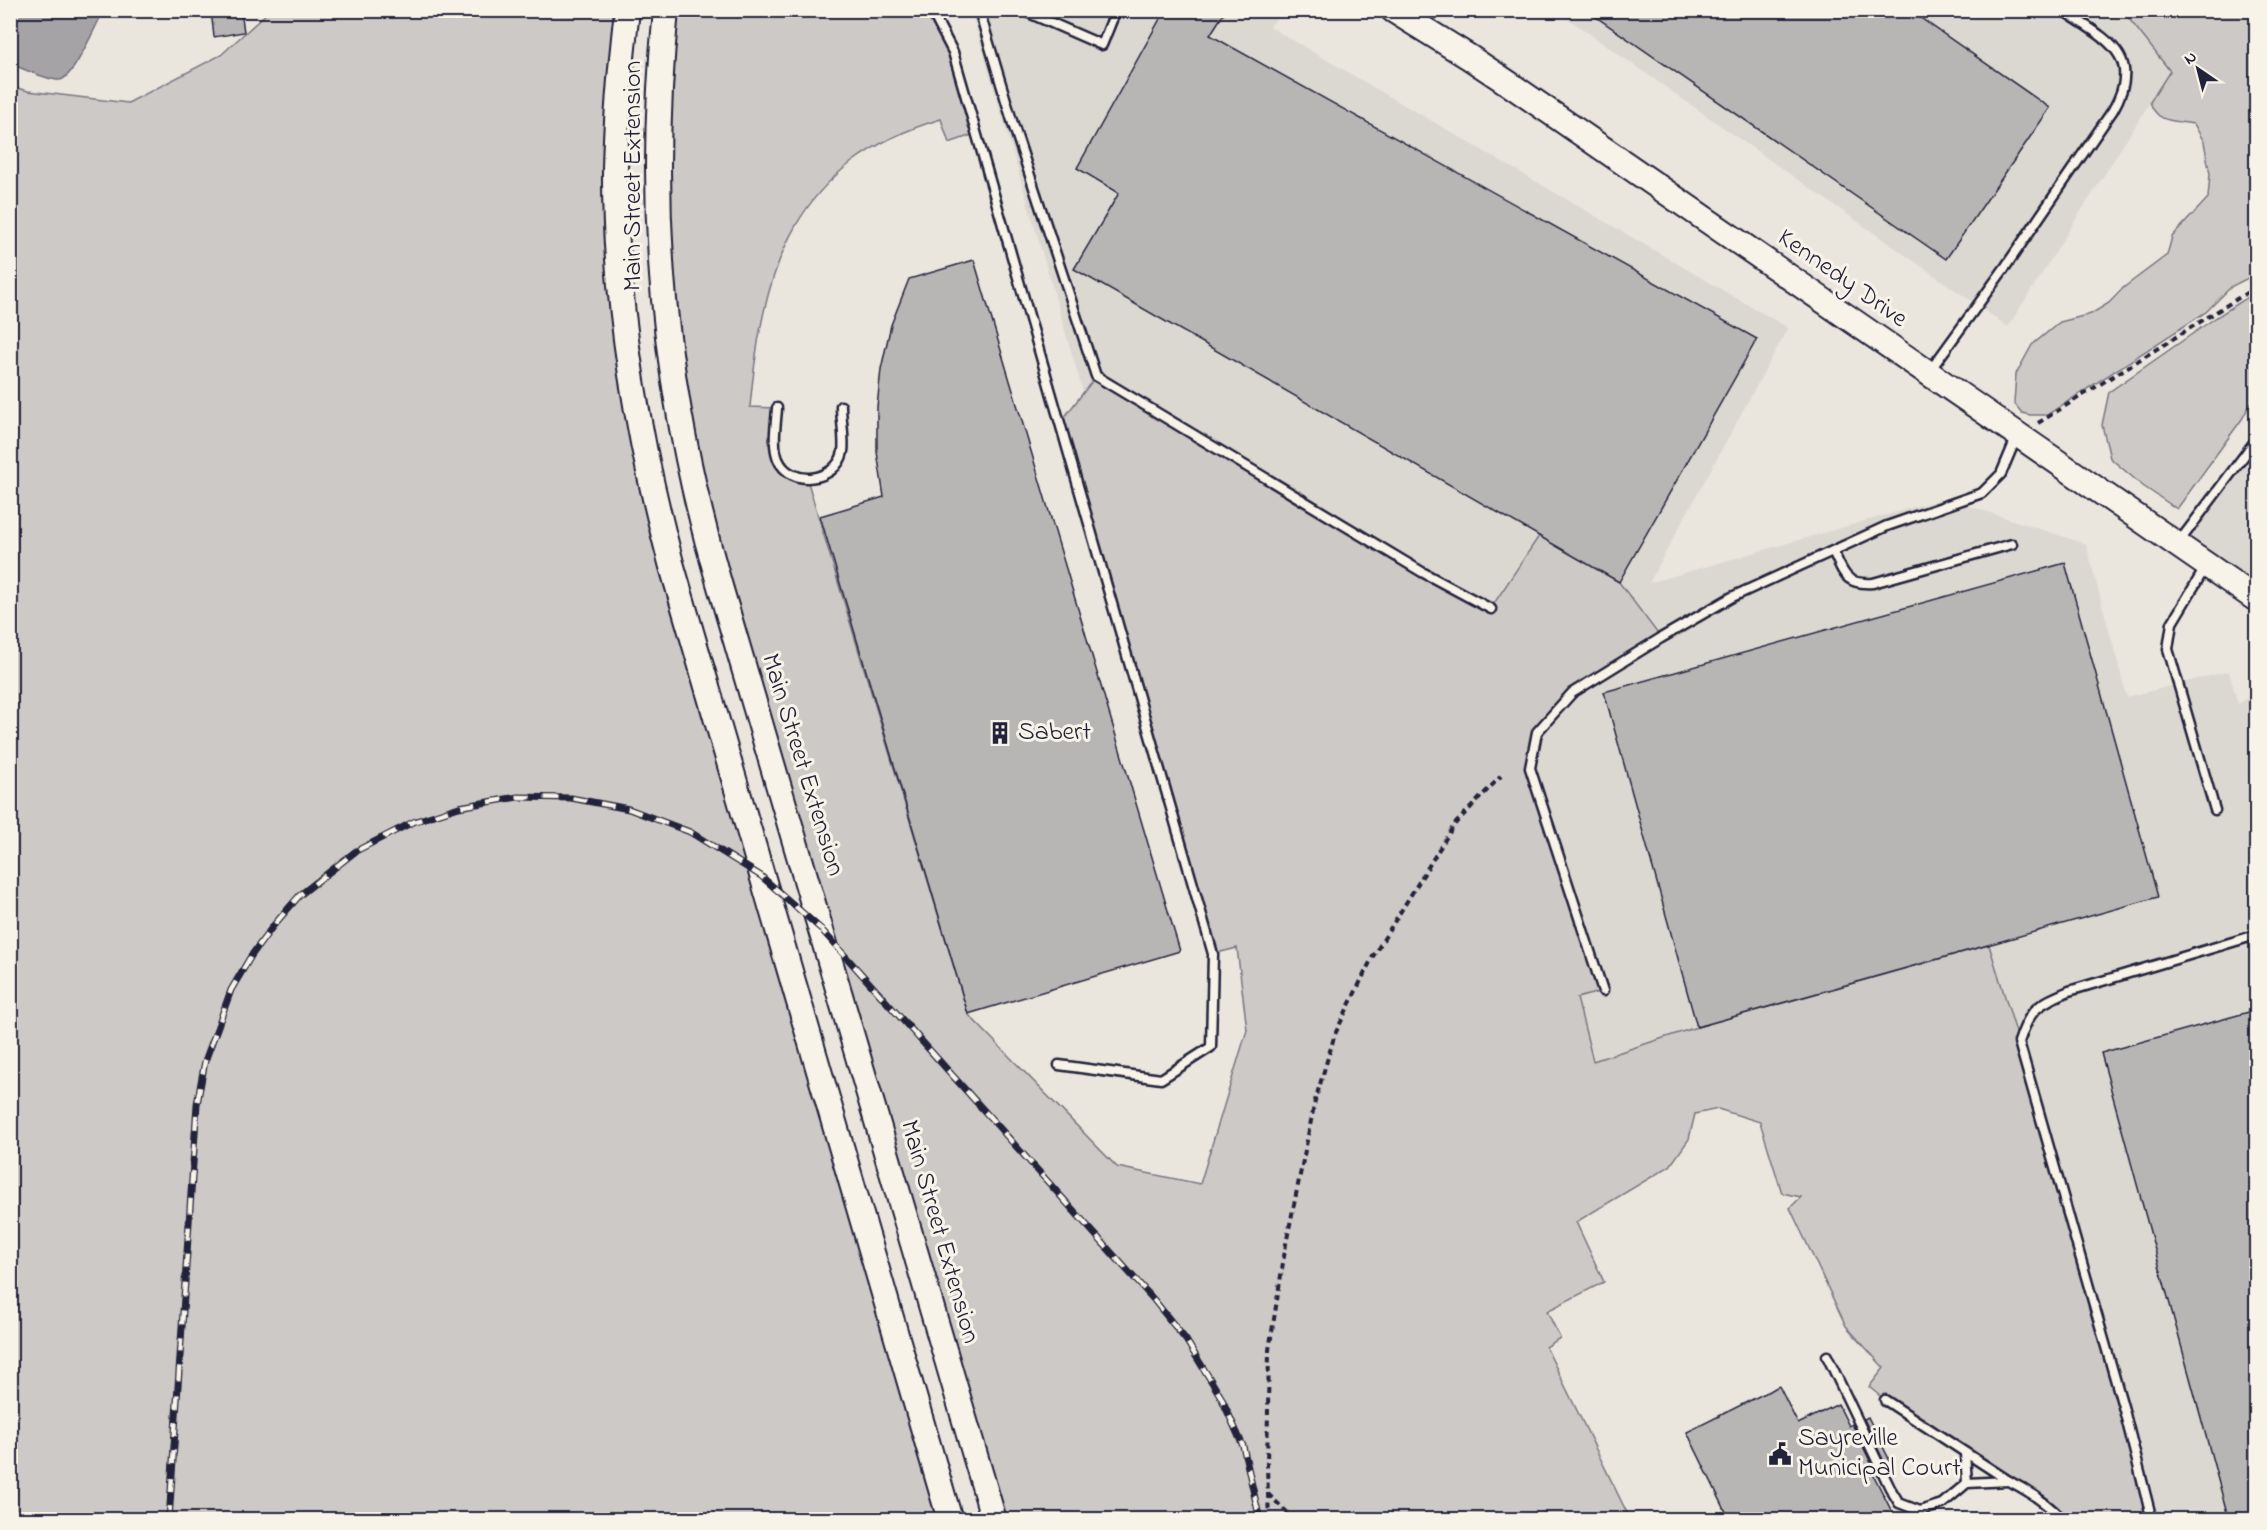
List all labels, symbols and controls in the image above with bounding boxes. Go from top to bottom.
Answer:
north arrow [2168,39,2228,99]
text: N [2179,45,2202,71]
street label: Main Street Extension [615,61,653,291]
street label: Kennedy Drive [1769,220,1915,338]
street label: Main Street Extension [750,649,854,881]
place label: Sabert [1018,714,1091,752]
building icon: Sabert [987,720,1013,746]
street label: Main Street Extension [889,1116,989,1348]
place label: Sayreville Municipal Court [1798,1420,1961,1488]
public building icon: Sayreville Municipal Court [1767,1441,1793,1467]

